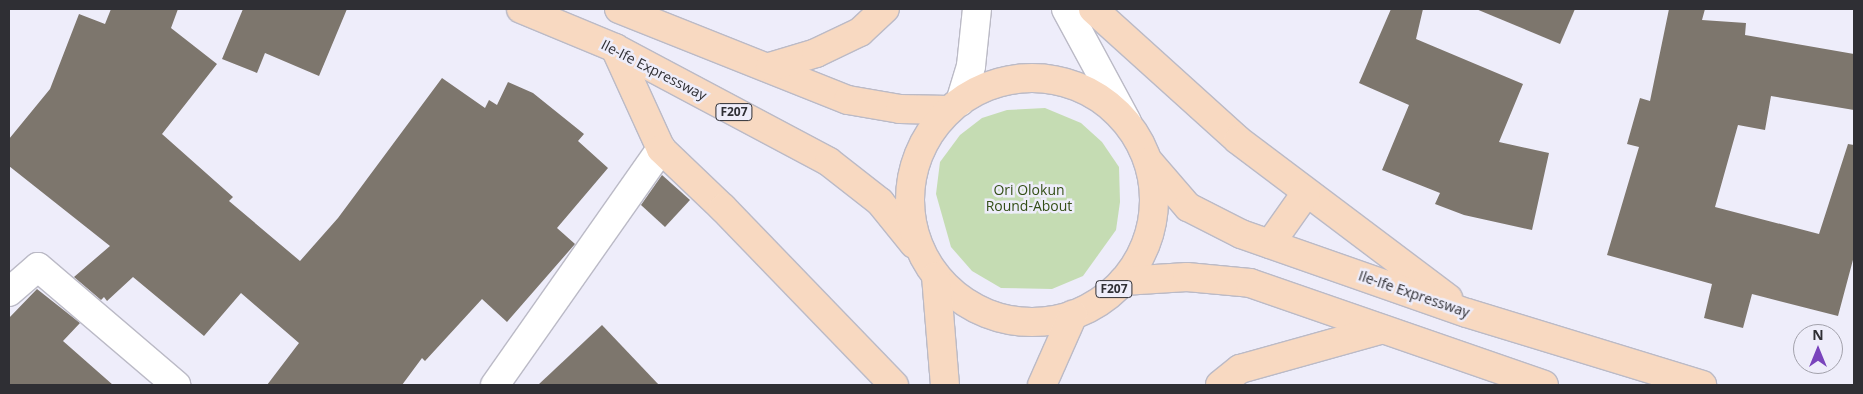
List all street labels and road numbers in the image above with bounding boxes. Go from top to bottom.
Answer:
street label: Ile-Ife Expressway [598,36,710,104]
road number: F207 [715,102,753,121]
street label: Ile-Ife Expressway [1356,267,1472,321]
road number: F207 [1095,280,1133,298]

